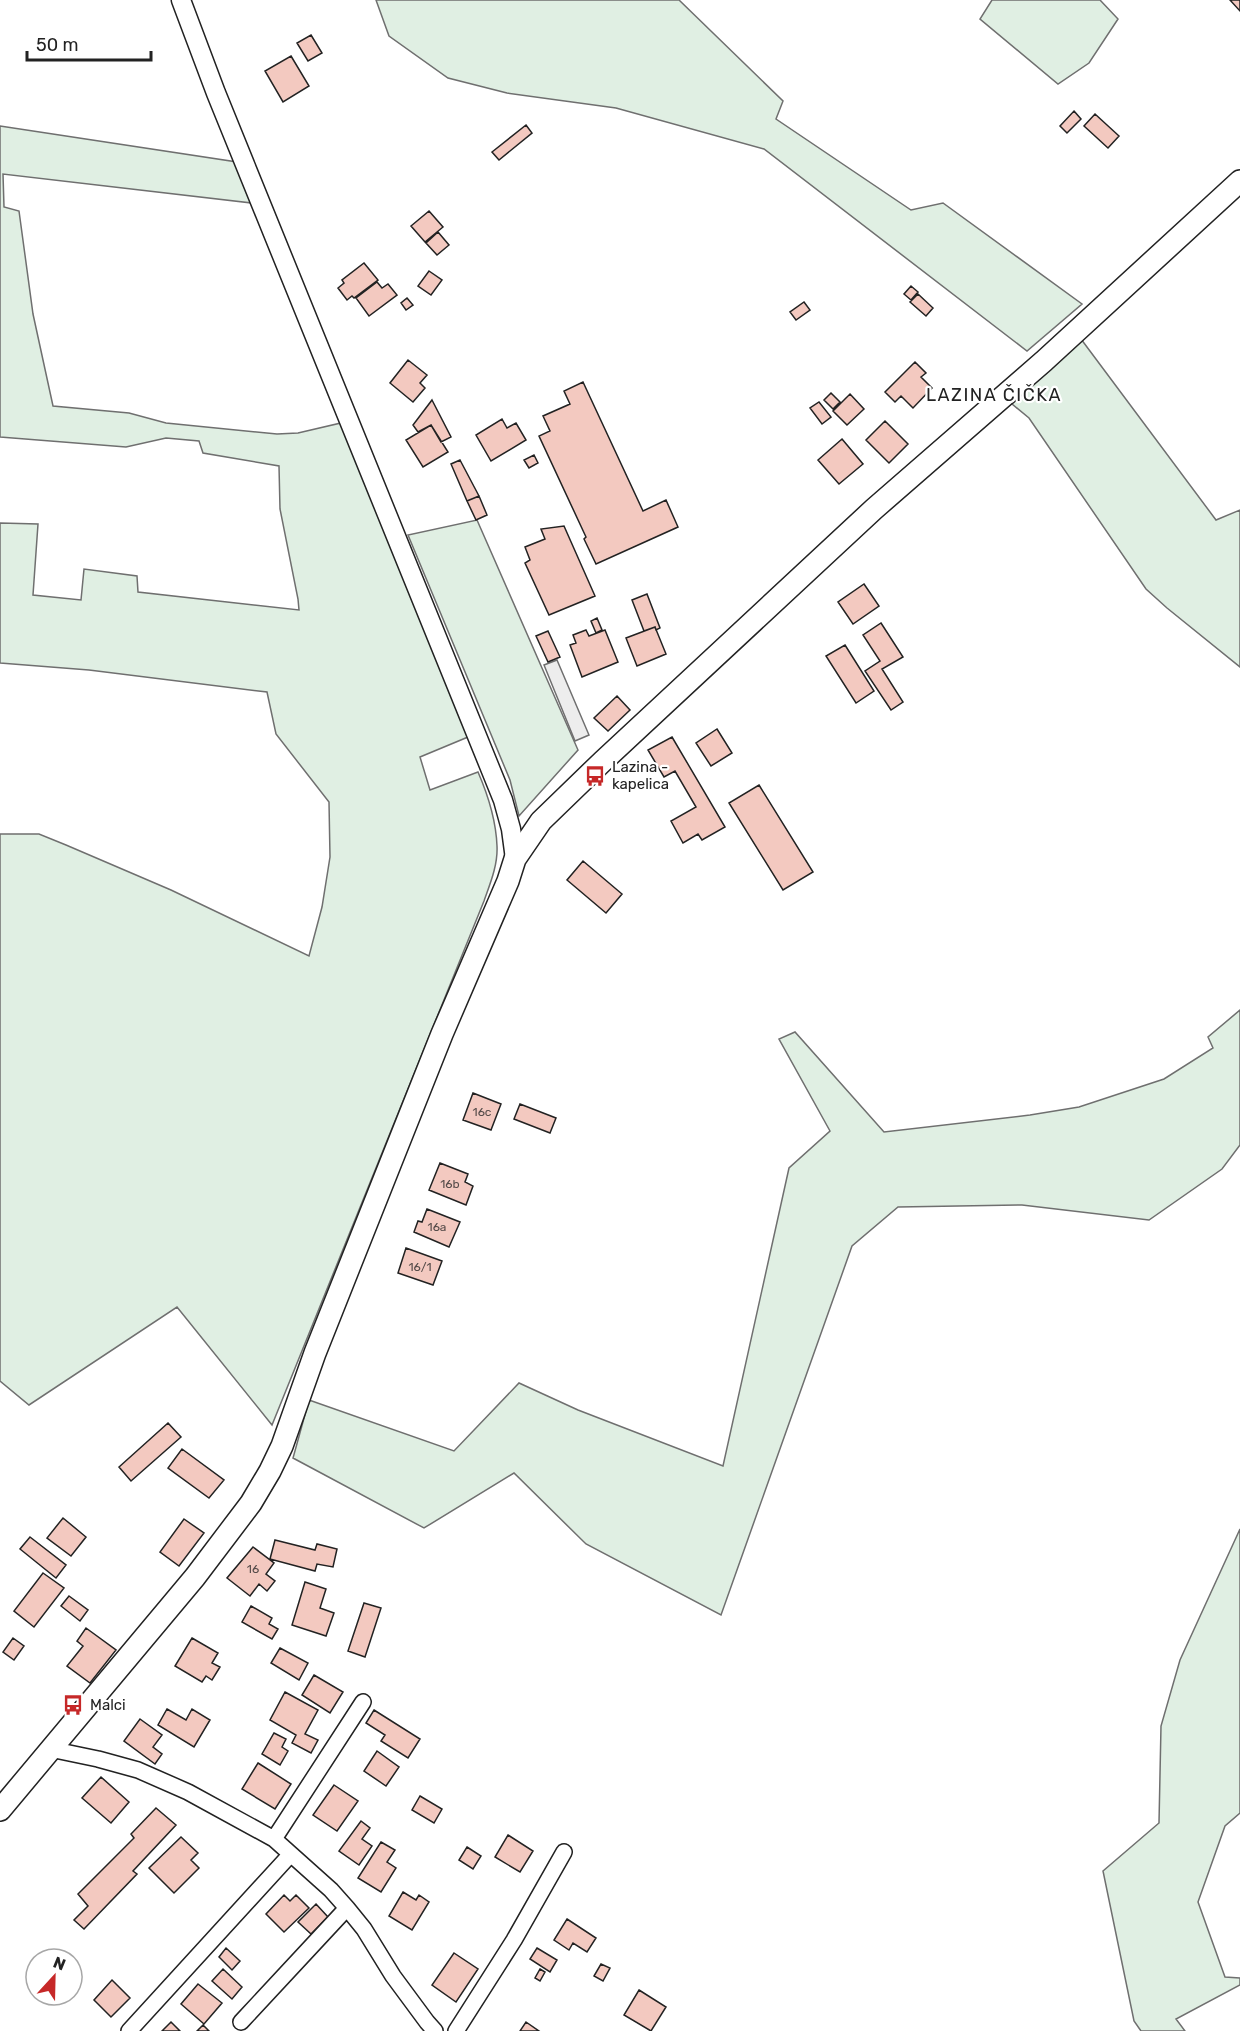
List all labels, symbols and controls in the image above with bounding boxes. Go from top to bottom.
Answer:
scale bar [27,24,152,62]
text: 50 m [36,34,79,56]
district label: LAZINA ČIČKA [926,384,1062,406]
place label: Lazina - kapelica [612,758,669,793]
bus stop icon: Lazina - kapelica [583,764,607,788]
house number: 16c [473,1105,492,1119]
house number: 16b [440,1177,460,1191]
house number: 16a [428,1220,447,1234]
house number: 16/1 [408,1260,432,1274]
house number: 16 [247,1562,259,1576]
bus stop icon: Malci [61,1693,85,1717]
place label: Malci [90,1696,126,1714]
north arrow [24,1947,84,2007]
text: N [51,1953,68,1975]

